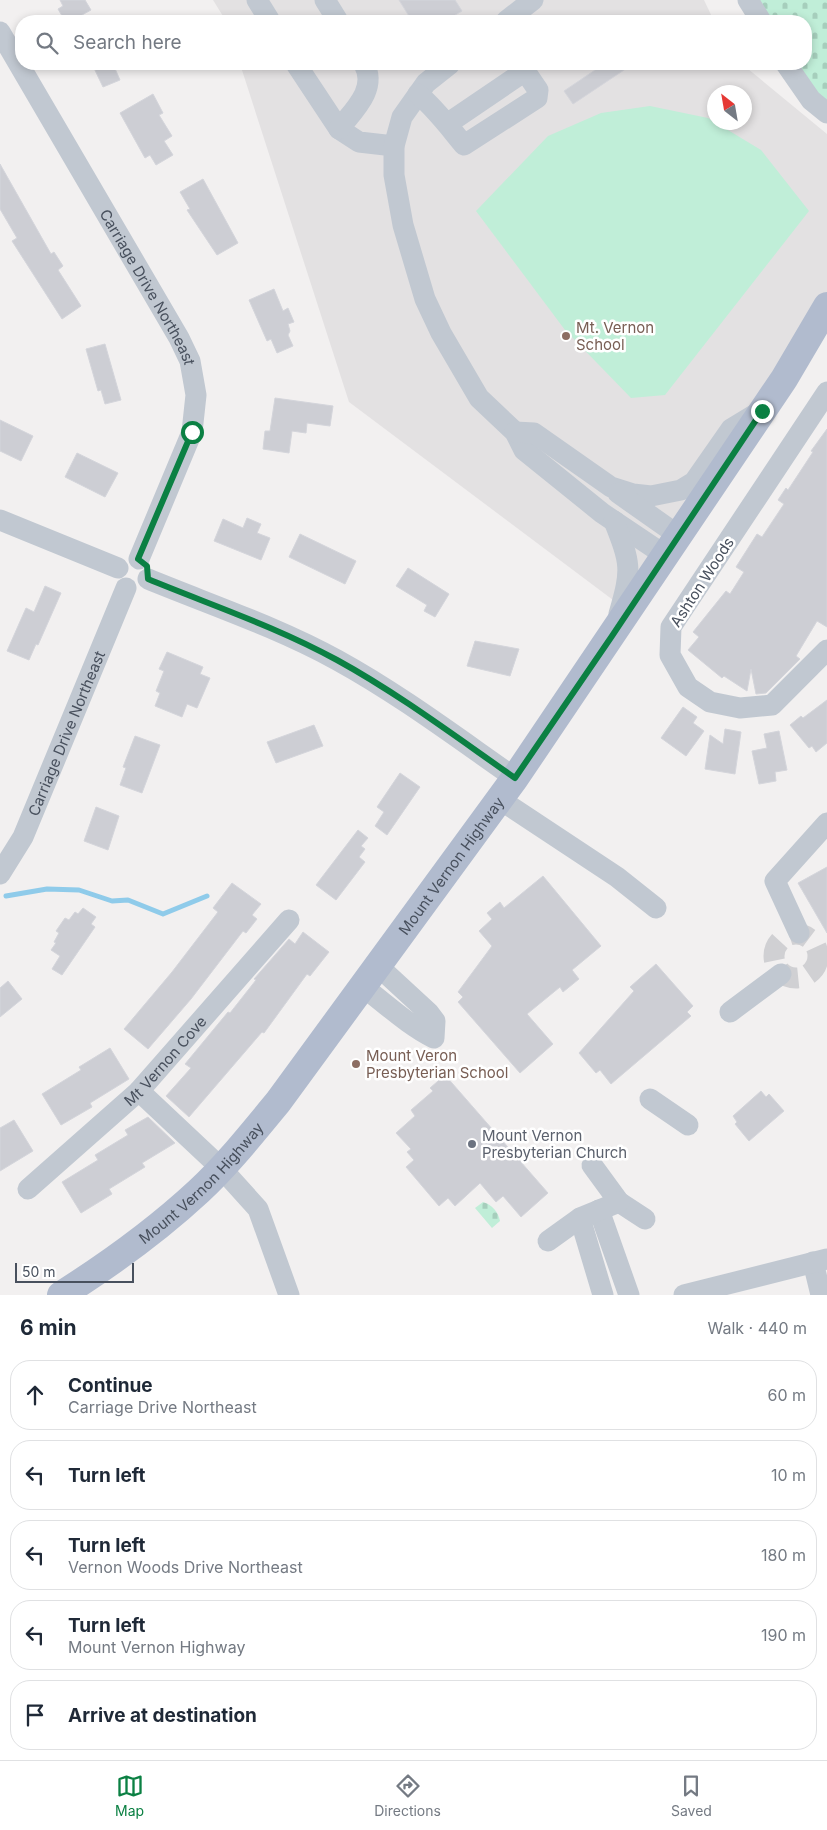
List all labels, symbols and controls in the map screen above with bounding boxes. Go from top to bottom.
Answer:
search box [15,15,812,70]
icon: search [33,29,61,57]
text: Search here [73,31,182,54]
north arrow [707,85,752,130]
street label: Carriage Drive Northeast [96,205,200,366]
place label: Mt. Vernon School [576,318,654,354]
marker: Mt. Vernon School [560,330,572,342]
route end [751,400,774,423]
route start [181,421,204,444]
street label: Ashton Woods [666,534,738,630]
street label: Carriage Drive Northeast [23,648,109,819]
street label: Mount Vernon Highway [394,792,508,938]
street label: Mt Vernon Cove [120,1012,210,1110]
place label: Mount Veron Presbyterian School [366,1046,508,1082]
marker: Mount Veron Presbyterian School [350,1058,362,1070]
street label: Mount Vernon Highway [135,1118,267,1248]
place label: Mount Vernon Presbyterian Church [482,1126,627,1162]
marker: Mount Vernon Presbyterian Church [466,1138,478,1150]
scale bar [15,1260,134,1283]
text: 50 m [22,1263,56,1280]
text: 6 min [20,1315,77,1340]
text: Walk · 440 m [708,1318,807,1338]
text: Continue [68,1374,153,1397]
icon: ahead [21,1381,49,1409]
text: 60 m [767,1385,806,1405]
text: Carriage Drive Northeast [68,1397,257,1417]
icon: left [21,1461,49,1489]
text: Turn left [68,1464,146,1487]
text: 10 m [771,1465,806,1485]
text: Turn left [68,1534,146,1557]
icon: left [21,1541,49,1569]
text: 180 m [761,1545,806,1565]
text: Vernon Woods Drive Northeast [68,1557,303,1577]
text: Turn left [68,1614,146,1637]
icon: left [21,1621,49,1649]
text: 190 m [761,1625,806,1645]
text: Mount Vernon Highway [68,1637,245,1657]
icon: arrive [21,1701,49,1729]
text: Arrive at destination [68,1704,257,1727]
tab: Map [115,1772,144,1819]
tab: Directions [374,1772,441,1819]
tab: Saved [671,1772,712,1819]

